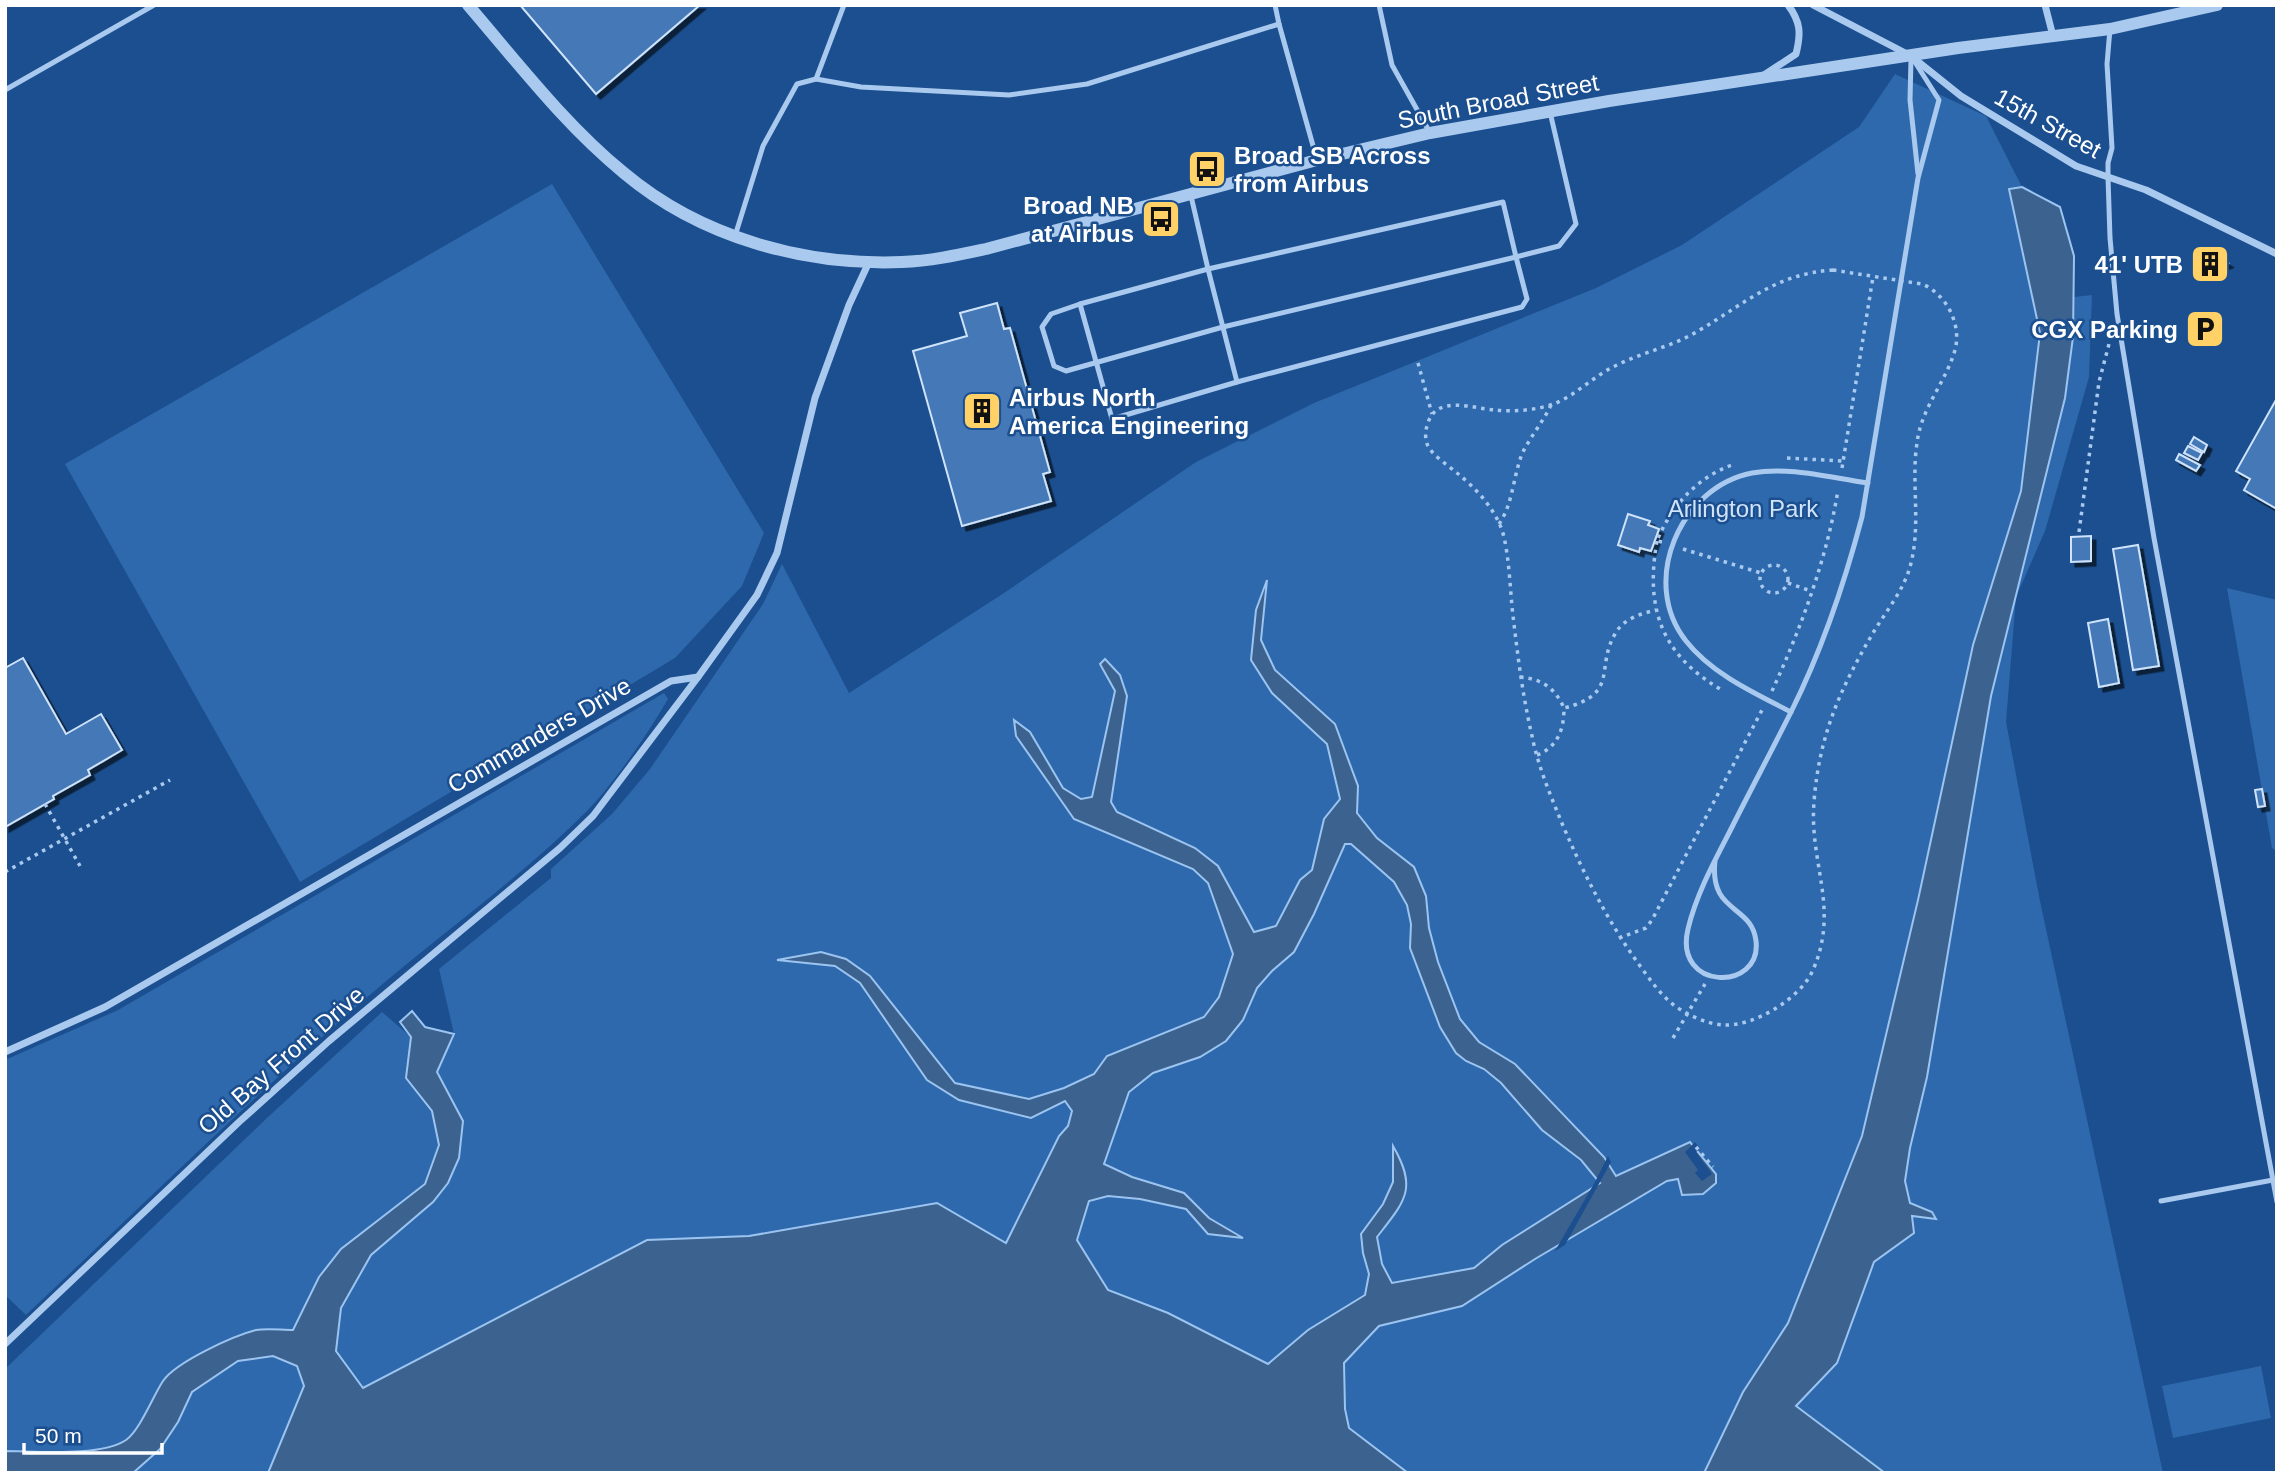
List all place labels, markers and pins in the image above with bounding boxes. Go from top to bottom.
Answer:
place label: Broad SB Across from Airbus [1234,142,1431,197]
bus stop icon: Broad SB Across from Airbus [1186,148,1228,190]
place label: Broad NB at Airbus [1023,192,1134,247]
bus stop icon: Broad NB at Airbus [1140,198,1182,240]
building icon: 41' UTB [2189,243,2231,285]
place label: 41' UTB [2095,251,2183,278]
parking icon: CGX Parking [2184,308,2226,350]
place label: CGX Parking [2031,316,2178,343]
place label: Airbus North America Engineering [1009,384,1249,439]
building icon: Airbus North America Engineering [961,390,1003,432]

